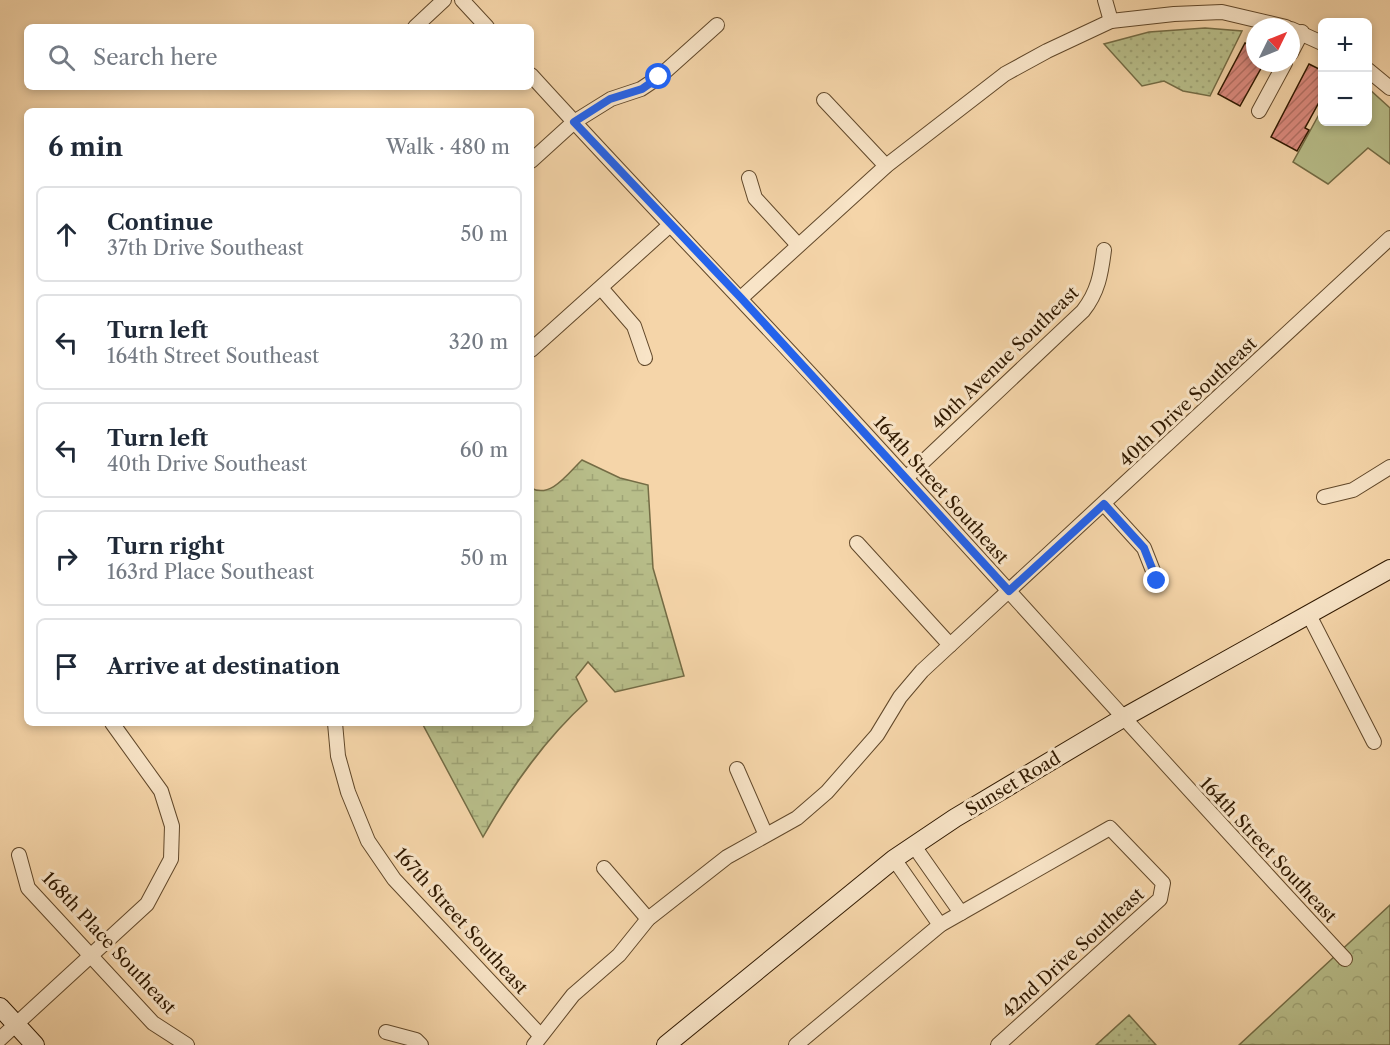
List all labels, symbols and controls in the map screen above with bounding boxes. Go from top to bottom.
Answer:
north arrow [1246,18,1300,72]
map controls [1318,18,1372,126]
button: + [1318,18,1372,72]
search box [24,24,534,90]
icon: search [45,41,78,74]
text: Search here [93,44,218,71]
route start [645,63,671,89]
button: − [1318,72,1372,126]
text: 6 min [48,131,123,163]
text: Walk · 480 m [386,135,510,159]
text: Continue [107,209,213,236]
icon: ahead [50,218,83,251]
text: 50 m [461,222,508,246]
text: 37th Drive Southeast [107,236,304,260]
street label: 40th Avenue Southeast [927,281,1084,434]
text: Turn left [107,317,208,344]
icon: left [50,326,83,359]
text: 320 m [449,330,508,354]
street label: 40th Drive Southeast [1115,332,1262,471]
text: 164th Street Southeast [107,344,319,368]
street label: 164th Street Southeast [869,412,1013,569]
text: Turn left [107,425,208,452]
icon: left [50,434,83,467]
text: 60 m [460,438,508,462]
text: 40th Drive Southeast [107,452,307,476]
text: Turn right [107,533,225,560]
icon: right [50,542,83,575]
text: 50 m [461,546,508,570]
text: 163rd Place Southeast [107,560,314,584]
route end [1143,567,1169,593]
icon: arrive [50,650,83,683]
text: Arrive at destination [107,653,340,680]
street label: Sunset Road [962,747,1064,821]
street label: 164th Street Southeast [1195,773,1342,928]
street label: 167th Street Southeast [390,843,533,999]
street label: 168th Place Southeast [37,867,181,1019]
street label: 42nd Drive Southeast [997,883,1149,1023]

